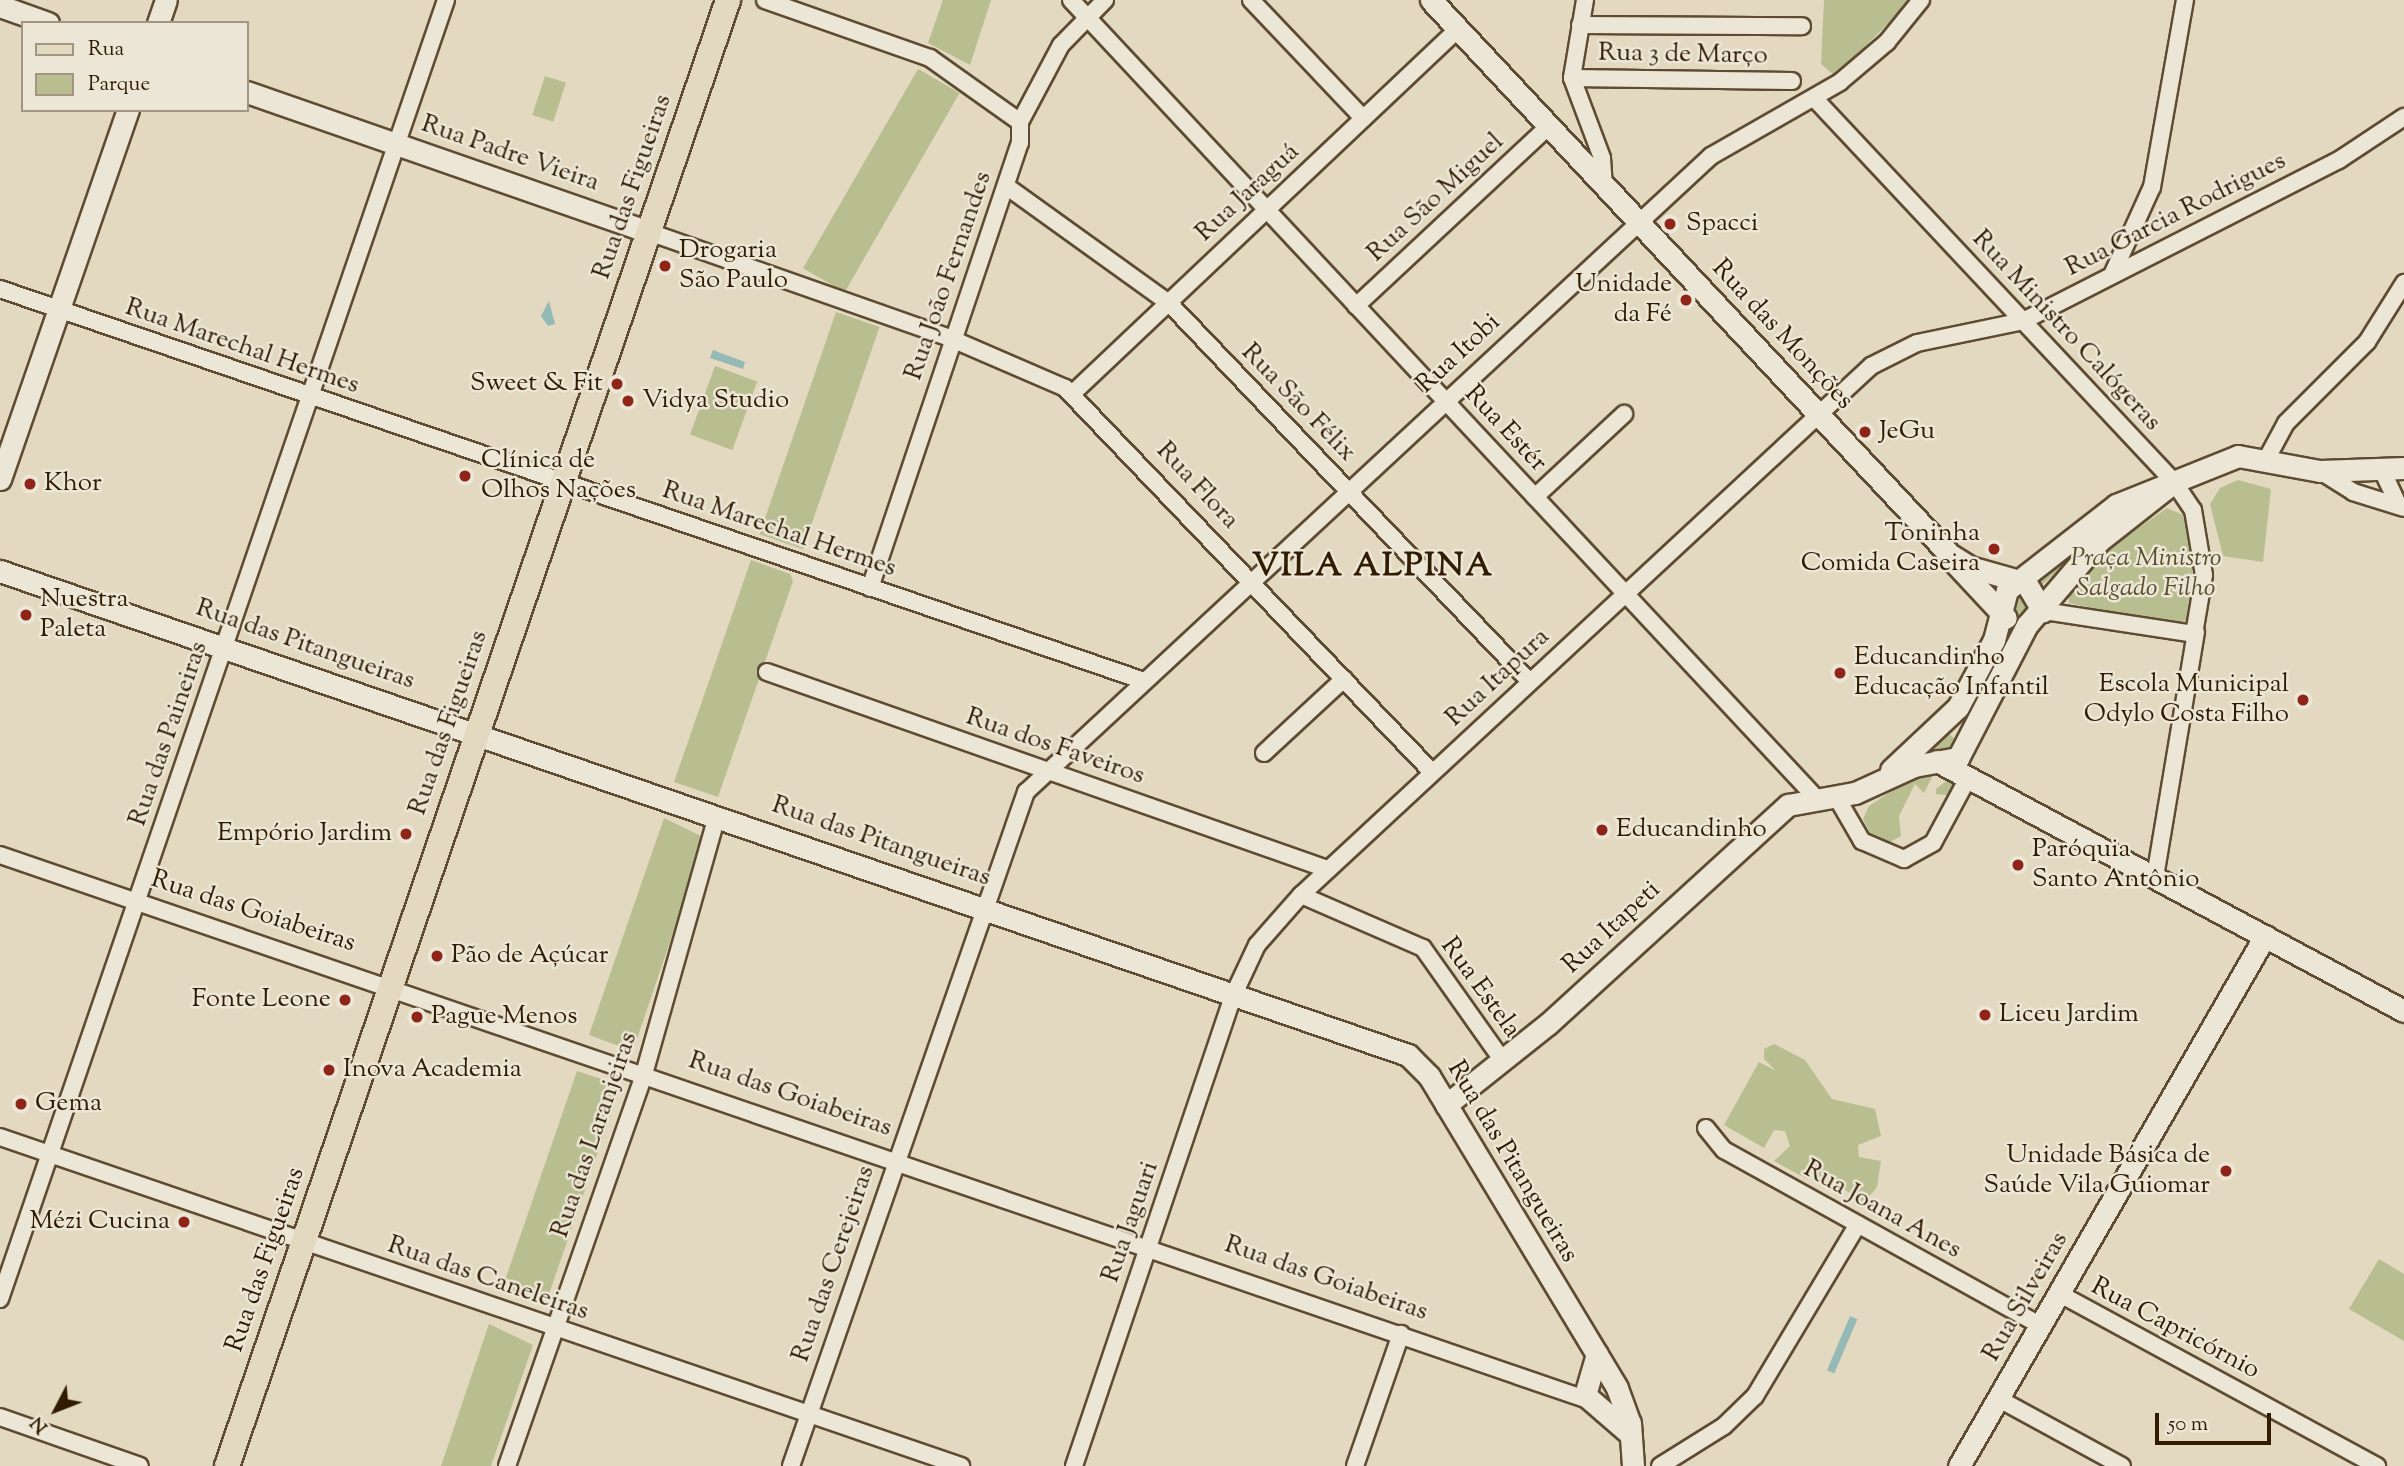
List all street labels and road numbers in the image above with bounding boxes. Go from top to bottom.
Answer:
street label: Rua 3 de Março [1598,38,1768,72]
street label: Rua das Figueiras [587,91,679,283]
street label: Rua Padre Vieira [417,109,603,199]
street label: Rua São Miguel [1361,127,1511,269]
street label: Rua Jaraguá [1190,137,1306,249]
street label: Rua Garcia Rodrigues [2061,146,2291,284]
street label: Rua João Fernandes [899,168,999,384]
street label: Rua Ministro Calógeras [1965,224,2167,438]
street label: Rua das Monções [1704,253,1860,417]
street label: Rua Marechal Hermes [121,292,363,402]
street label: Rua Itobi [1411,307,1507,401]
street label: Rua São Félix [1234,337,1362,469]
street label: Rua Estér [1457,379,1553,479]
street label: Rua Flora [1149,436,1245,536]
street label: Rua Marechal Hermes [658,475,900,585]
street label: Rua das Pitangueiras [191,593,419,697]
street label: Rua Itapura [1440,622,1556,734]
street label: Rua das Figueiras [403,627,495,819]
street label: Rua das Paineiras [123,638,215,830]
street label: Rua dos Faveiros [962,702,1148,792]
street label: Rua das Pitangueiras [767,790,995,894]
street label: Rua das Goiabeiras [147,864,359,960]
street label: Rua Itapeti [1557,875,1667,981]
street label: Rua Estela [1433,932,1527,1044]
street label: Rua das Laranjeiras [545,1028,645,1242]
street label: Rua das Goiabeiras [684,1046,896,1144]
street label: Rua das Pitangueiras [1440,1056,1584,1268]
street label: Rua Joana Anes [1798,1154,1966,1266]
street label: Rua Jaguari [1096,1157,1166,1287]
street label: Rua das Cerejeiras [786,1162,882,1366]
street label: Rua das Figueiras [220,1164,312,1356]
street label: Rua Silveiras [1976,1227,2076,1367]
street label: Rua das Caneleiras [383,1230,593,1328]
street label: Rua das Goiabeiras [1220,1230,1432,1328]
street label: Rua Capricórnio [2085,1271,2265,1387]

